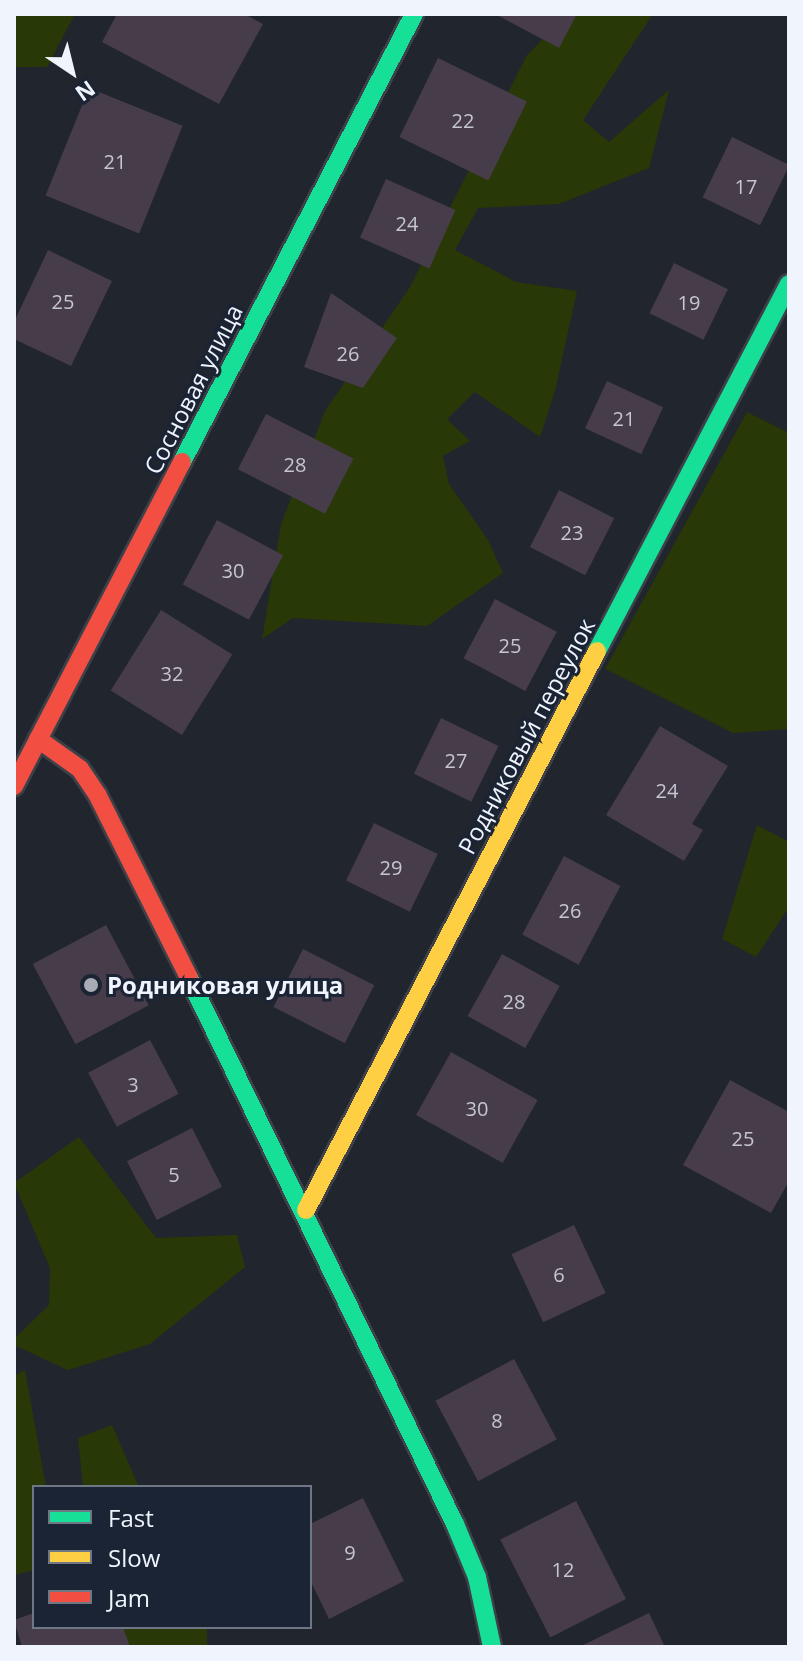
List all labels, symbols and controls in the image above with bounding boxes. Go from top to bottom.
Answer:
north arrow [32,32,112,112]
text: N [70,74,102,109]
house number: 22 [452,108,474,132]
house number: 21 [104,149,126,173]
house number: 17 [735,174,757,198]
house number: 24 [396,211,418,235]
house number: 25 [52,289,74,313]
house number: 19 [678,290,700,314]
street label: Сосновая улица [138,299,248,479]
house number: 26 [337,341,359,365]
house number: 21 [613,406,635,430]
house number: 28 [284,452,306,476]
house number: 23 [561,520,583,544]
house number: 30 [222,558,244,582]
street label: Родниковый переулок [452,613,600,859]
house number: 25 [499,633,521,657]
house number: 32 [161,661,183,685]
house number: 27 [445,748,467,772]
house number: 24 [656,778,678,802]
house number: 29 [380,855,402,879]
house number: 26 [559,898,581,922]
place label: Родниковая улица [107,971,343,999]
marker: Родниковая улица [82,976,100,994]
house number: 28 [503,989,525,1013]
house number: 3 [127,1072,139,1096]
house number: 30 [466,1096,488,1120]
house number: 25 [732,1126,754,1150]
house number: 5 [168,1162,180,1186]
house number: 6 [553,1262,565,1286]
house number: 8 [491,1408,503,1432]
legend [32,1485,312,1629]
text: Fast [108,1501,154,1534]
house number: 9 [344,1540,356,1564]
text: Slow [108,1541,160,1574]
house number: 12 [552,1557,574,1581]
text: Jam [108,1581,150,1614]

